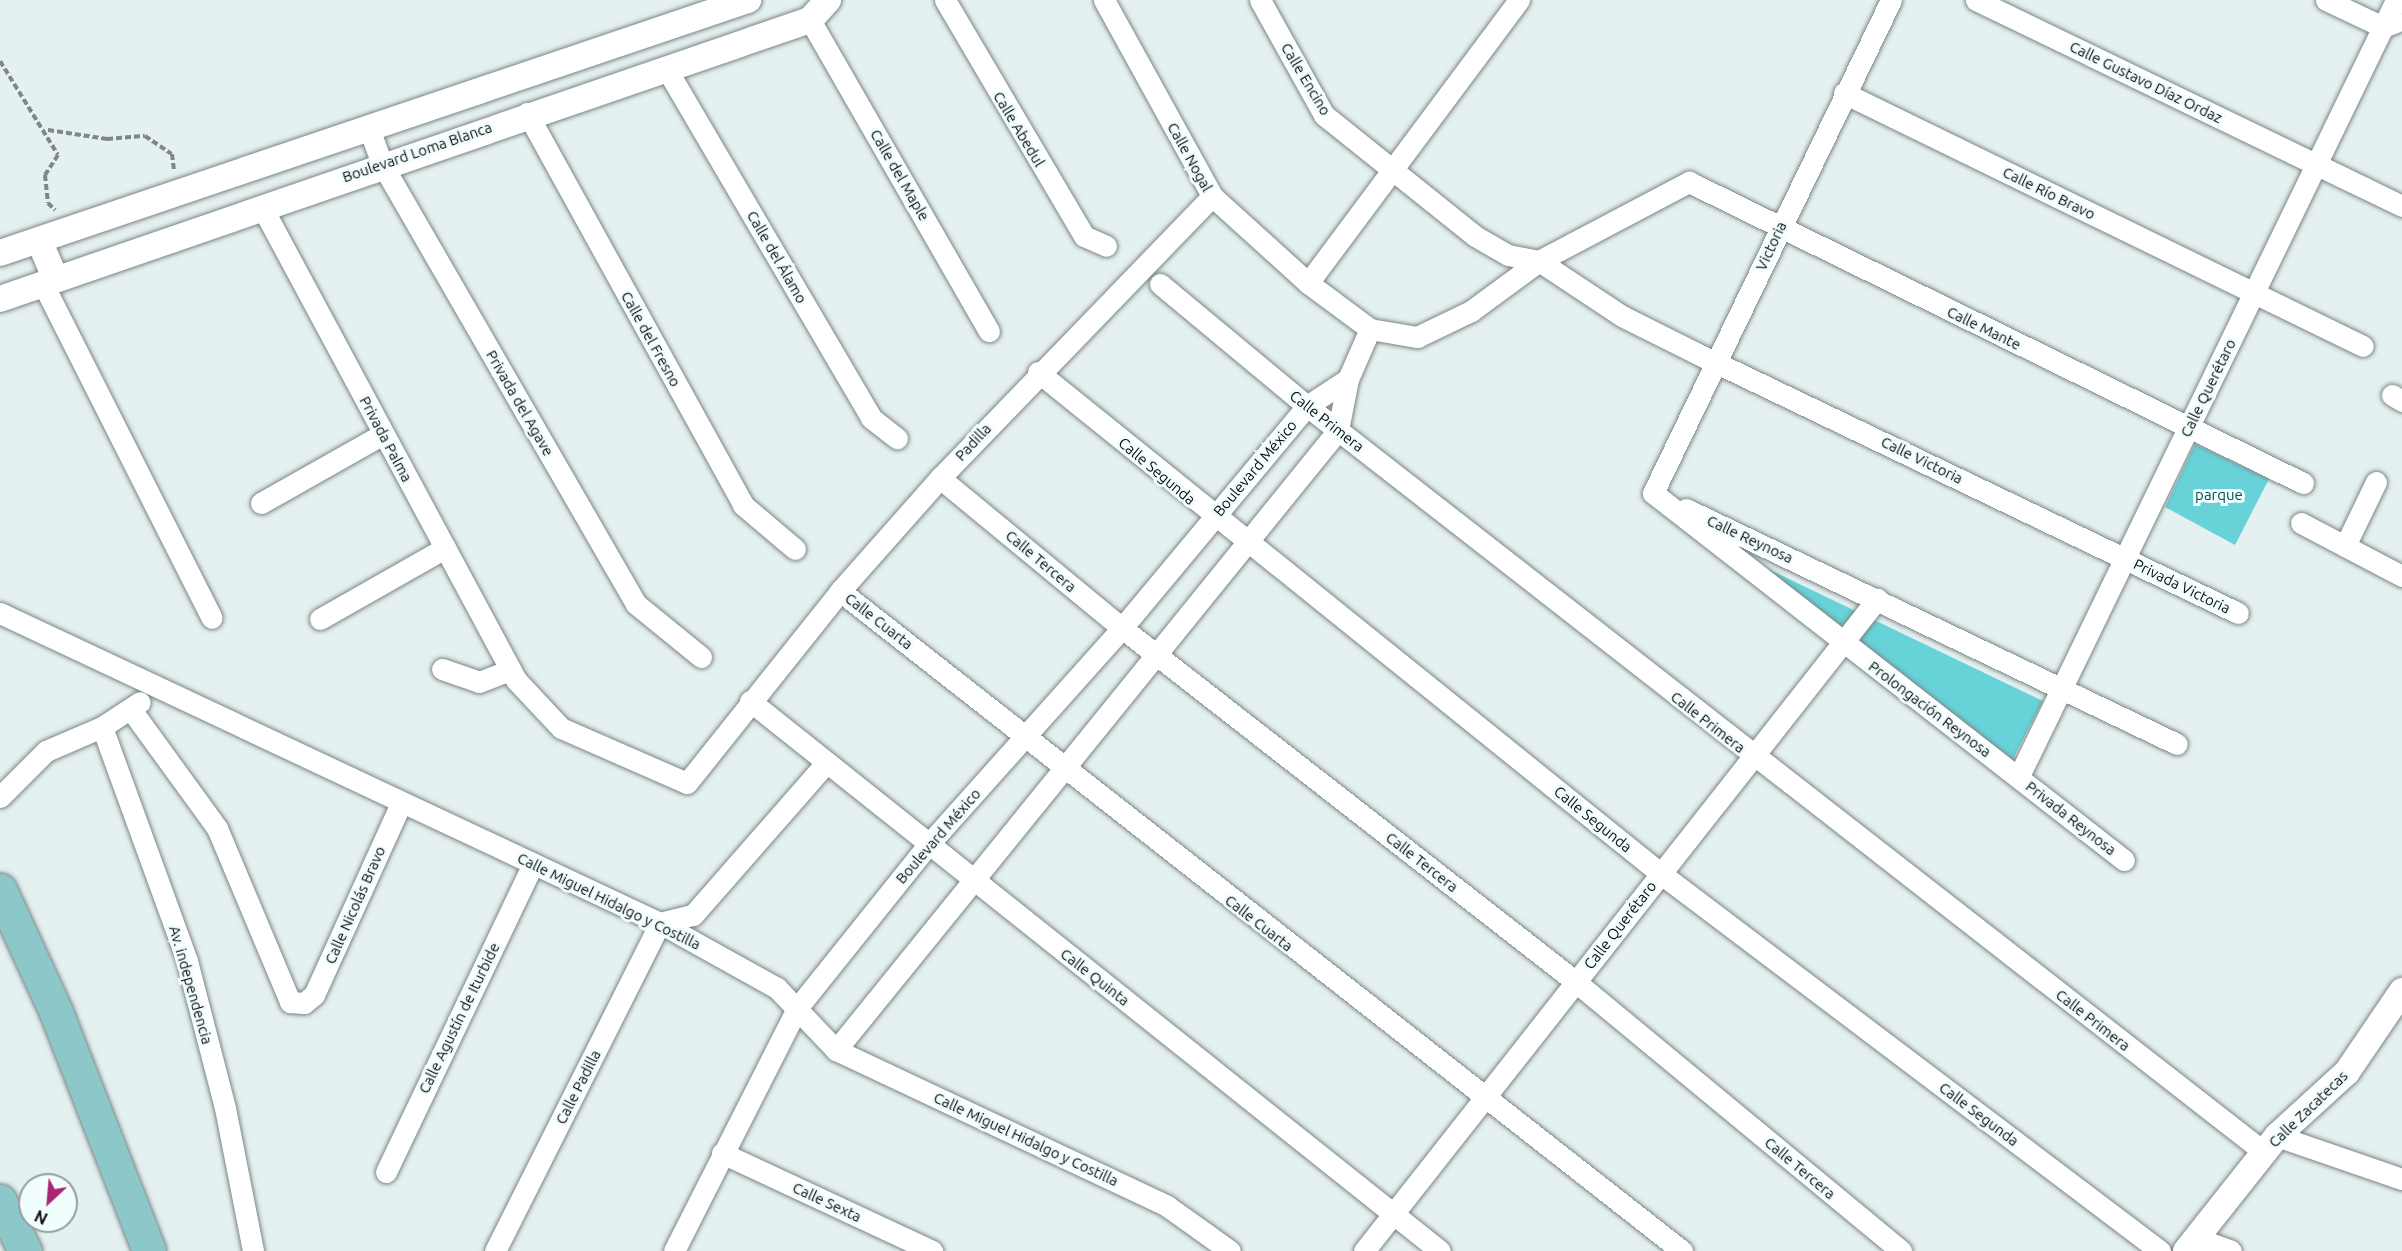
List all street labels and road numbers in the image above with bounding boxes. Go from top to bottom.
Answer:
street label: Calle Gustavo Díaz Ordaz [2067,37,2225,127]
street label: Calle Encino [1277,39,1335,119]
street label: Calle Abedul [990,88,1048,170]
street label: Boulevard Loma Blanca [340,118,494,186]
street label: Calle Nogal [1164,119,1216,195]
street label: Calle del Maple [867,126,933,224]
street label: Calle Río Bravo [2000,163,2098,223]
street label: Calle del Álamo [743,207,811,307]
street label: Victoria [1752,218,1790,274]
street label: Calle del Fresno [617,288,685,390]
street label: Calle Mante [1944,302,2024,354]
street label: Calle Querétaro [2176,336,2240,440]
street label: Privada del Agave [482,347,558,459]
street label: Calle Primera [1286,386,1368,456]
street label: Privada Palma [356,393,416,485]
street label: Boulevard México [1209,416,1301,520]
street label: Padilla [951,420,995,464]
street label: Calle Victoria [1878,432,1966,488]
street label: Calle Segunda [1115,434,1199,508]
street label: Calle Reynosa [1704,511,1796,567]
street label: Calle Tercera [1002,526,1080,596]
street label: Privada Victoria [2131,555,2233,617]
street label: Calle Cuarta [842,589,916,653]
street label: Prolongación Reynosa [1865,657,1995,761]
street label: Calle Primera [1667,687,1749,757]
street label: Privada Reynosa [2022,777,2120,859]
street label: Calle Segunda [1550,782,1636,856]
street label: Boulevard México [892,785,984,887]
street label: Calle Tercera [1382,828,1462,896]
street label: Calle Nicolás Bravo [321,843,389,967]
street label: Calle Miguel Hidalgo y Costilla [514,849,704,953]
street label: Calle Querétaro [1580,877,1660,973]
street label: Calle Cuarta [1222,891,1296,955]
street label: Av. independencia [165,924,217,1046]
street label: Calle Agustín de Iturbide [415,940,503,1096]
street label: Calle Quinta [1057,945,1133,1009]
street label: Calle Primera [2052,985,2134,1055]
street label: Calle Padilla [552,1047,604,1127]
street label: Calle Zacatecas [2265,1067,2351,1151]
street label: Calle Segunda [1936,1078,2022,1150]
street label: Calle Miguel Hidalgo y Costilla [931,1088,1121,1190]
street label: Calle Tercera [1761,1133,1839,1203]
street label: Calle Sexta [790,1178,864,1226]

